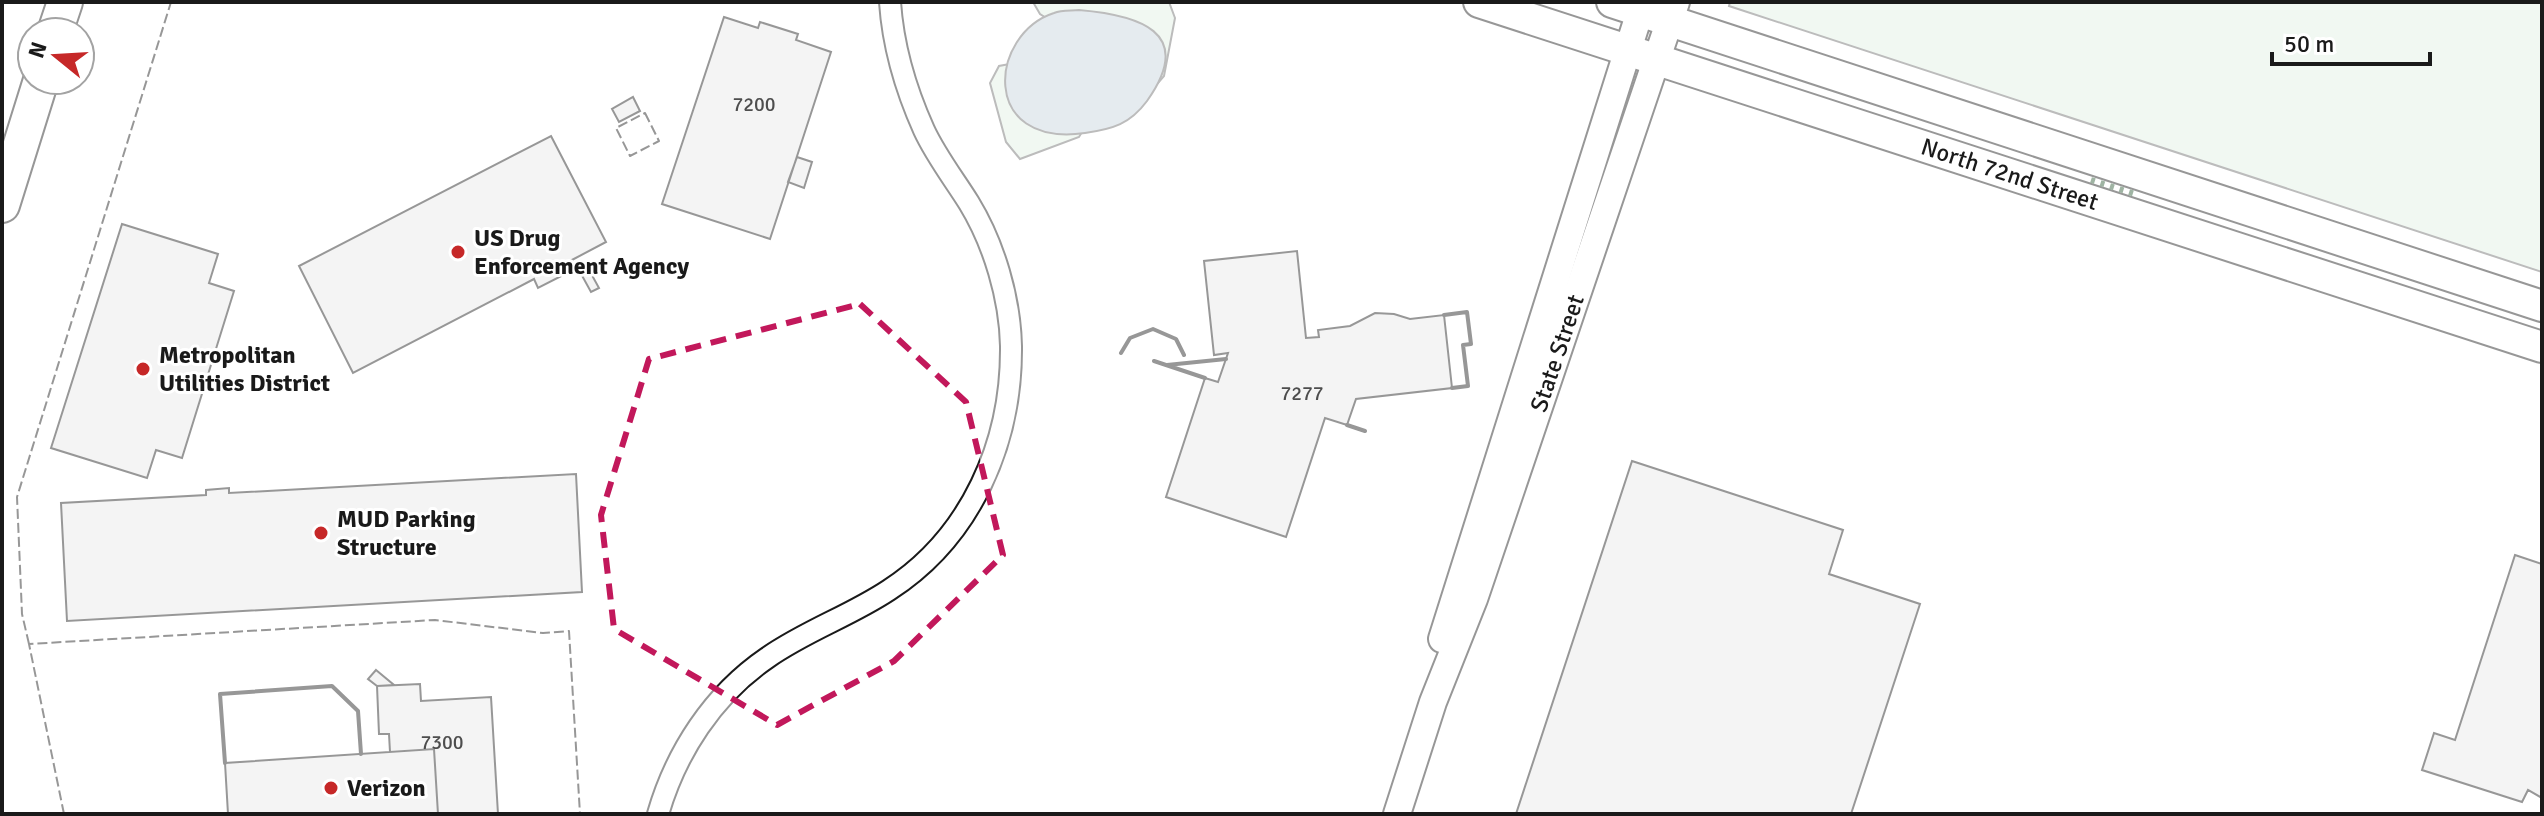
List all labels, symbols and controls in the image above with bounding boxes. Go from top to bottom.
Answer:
north arrow [16,16,96,96]
scale bar [2272,16,2430,66]
text: 50 m [2284,29,2334,59]
text: N [22,39,53,61]
house number: 7200 [732,92,776,117]
street label: North 72nd Street [1917,132,2102,217]
place label: US Drug Enforcement Agency [474,223,689,281]
marker: US Drug Enforcement Agency [449,243,467,261]
street label: State Street [1523,291,1591,416]
place label: Metropolitan Utilities District [159,340,330,398]
marker: Metropolitan Utilities District [134,360,152,378]
house number: 7277 [1280,381,1324,406]
place label: MUD Parking Structure [337,504,476,562]
marker: MUD Parking Structure [312,524,330,542]
house number: 7300 [420,730,464,755]
place label: Verizon [347,773,426,803]
marker: Verizon [322,779,340,797]

